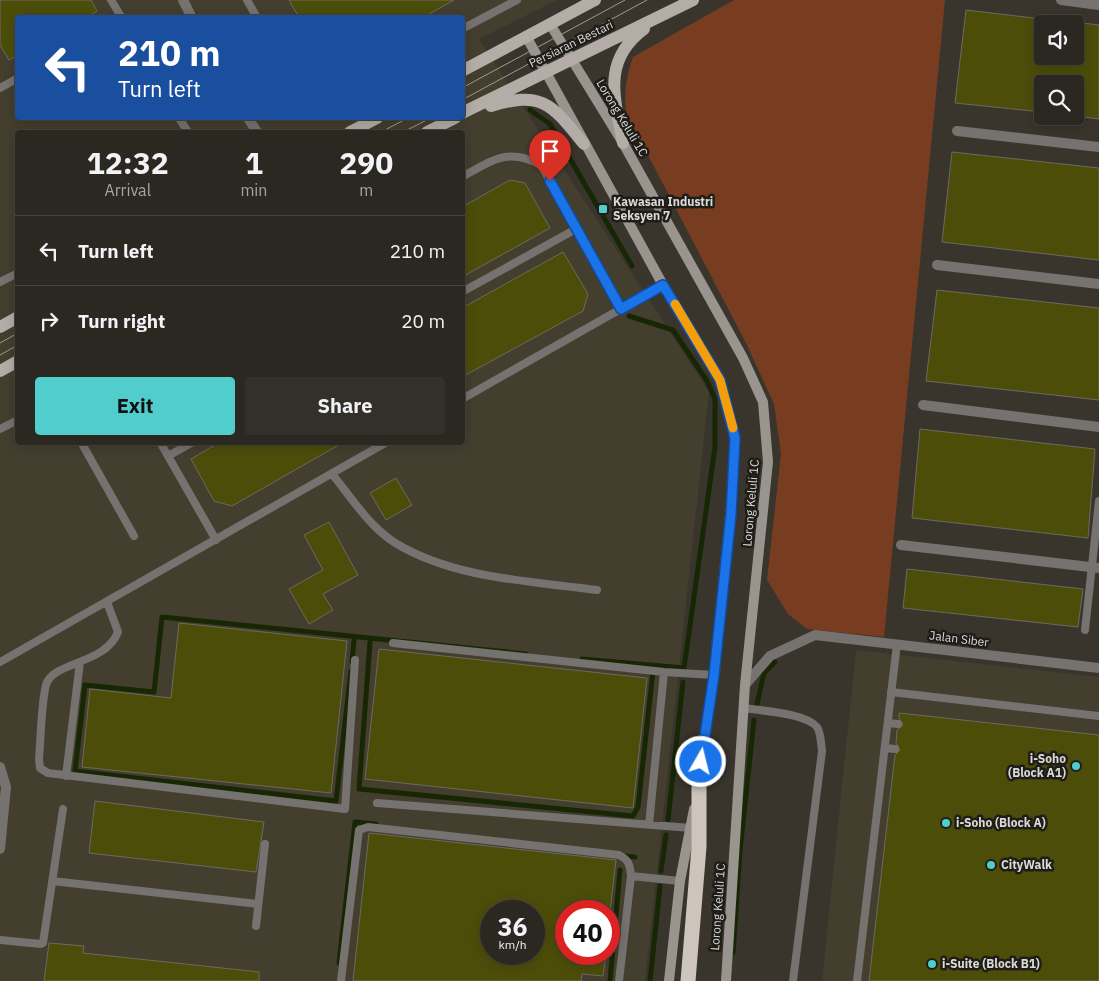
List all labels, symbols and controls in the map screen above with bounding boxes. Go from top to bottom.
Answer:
map controls [1034,15,1084,125]
button: sound [1034,15,1084,65]
street label: Persiaran Bestari [526,17,615,70]
text: 210 m [118,30,221,76]
icon: left [35,35,100,100]
text: Turn left [118,74,201,103]
button: search [1034,75,1084,125]
street label: Lorong Keluli 1C [593,76,652,160]
pin [529,130,571,181]
icon: arrive [536,137,564,165]
text: 12:32 [87,143,169,182]
text: 1 [245,143,263,182]
text: 290 [339,143,393,182]
text: Arrival [104,180,151,200]
text: min [240,180,267,200]
text: m [359,180,373,200]
place label: Kawasan Industri Seksyen 7 [613,194,713,223]
marker: Kawasan Industri Seksyen 7 [597,203,609,215]
icon: left [35,237,63,265]
text: Turn left [78,239,154,263]
text: 210 m [390,239,445,263]
icon: right [35,307,63,335]
text: Turn right [78,309,165,333]
text: 20 m [401,309,445,333]
button: Exit [35,377,235,435]
button: Share [245,377,445,435]
street label: Lorong Keluli 1C [739,458,762,547]
street label: Jalan Siber [928,627,990,650]
position arrow [674,735,726,787]
place label: i-Soho (Block A1) [1008,751,1066,780]
marker: i-Soho (Block A1) [1070,760,1082,772]
place label: i-Soho (Block A) [956,815,1046,830]
marker: i-Soho (Block A) [940,817,952,829]
place label: CityWalk [1001,857,1052,872]
marker: CityWalk [985,859,997,871]
street label: Lorong Keluli 1C [707,862,728,951]
speed limit sign: 40 [555,900,620,965]
text: 36 [497,910,528,943]
text: km/h [498,937,527,952]
place label: i-Suite (Block B1) [942,956,1040,971]
marker: i-Suite (Block B1) [926,958,938,970]

